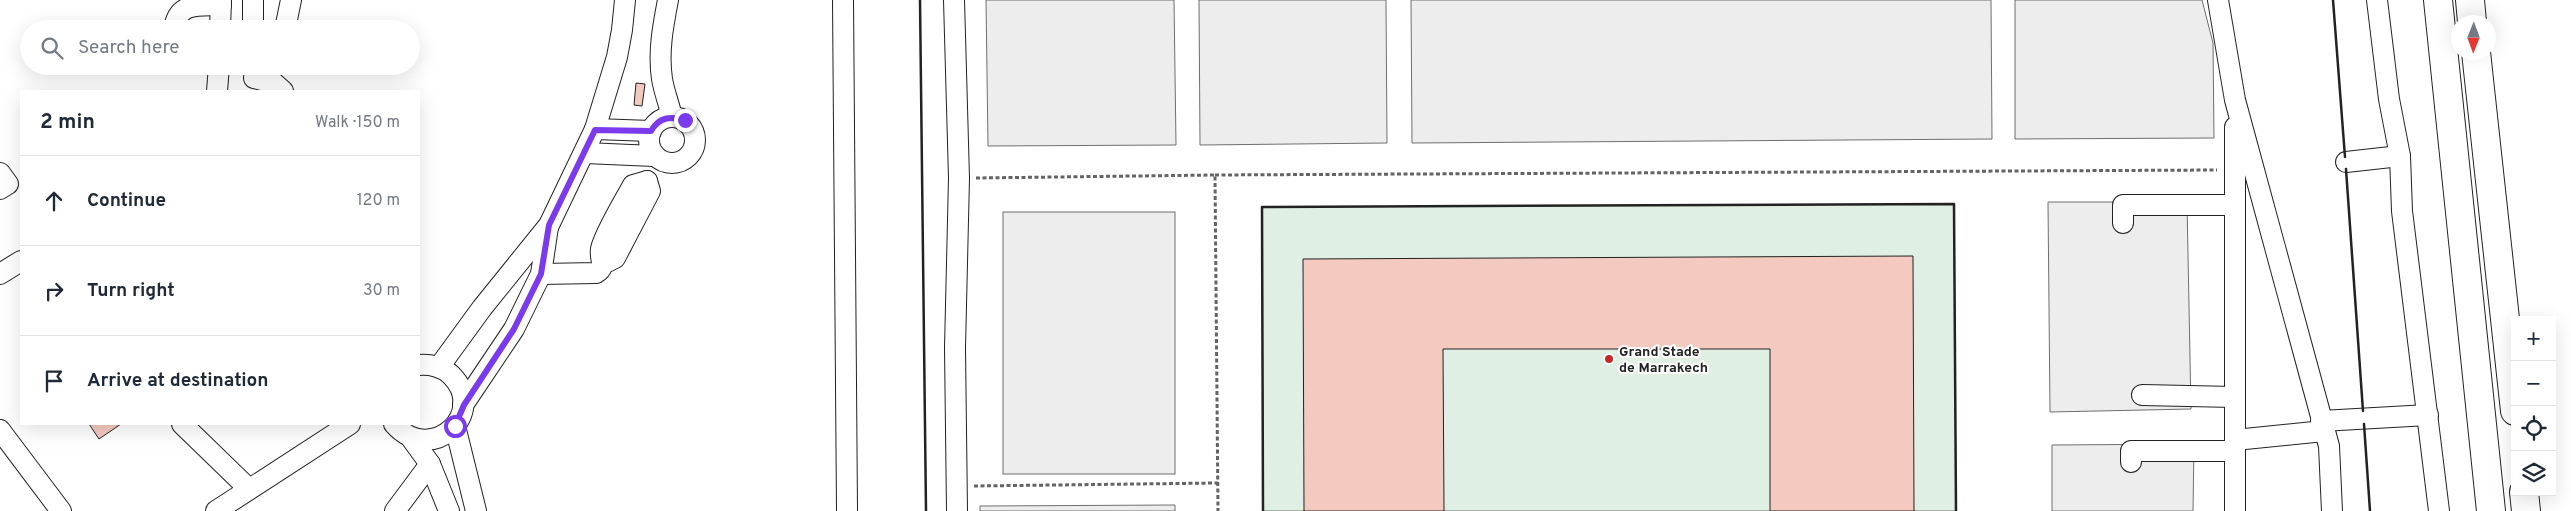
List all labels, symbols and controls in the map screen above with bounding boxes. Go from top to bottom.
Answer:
north arrow [2451,15,2496,60]
search box [20,20,420,75]
icon: search [38,34,66,62]
text: Search here [78,36,180,60]
text: 2 min [40,109,95,136]
route end [674,109,697,132]
text: Walk · 150 m [315,113,400,133]
icon: ahead [40,187,68,215]
text: Continue [87,189,166,213]
text: 120 m [357,191,400,211]
icon: right [40,277,68,305]
text: Turn right [87,279,175,303]
text: 30 m [363,281,400,301]
map controls [2511,316,2556,496]
button: + [2511,316,2556,361]
place label: Grand Stade de Marrakech [1619,344,1708,377]
marker: Grand Stade de Marrakech [1603,353,1615,365]
button: − [2511,361,2556,406]
icon: arrive [40,367,68,395]
text: Arrive at destination [87,369,268,393]
button: locate [2511,406,2556,451]
route start [444,415,467,438]
button: layers [2511,451,2556,496]

